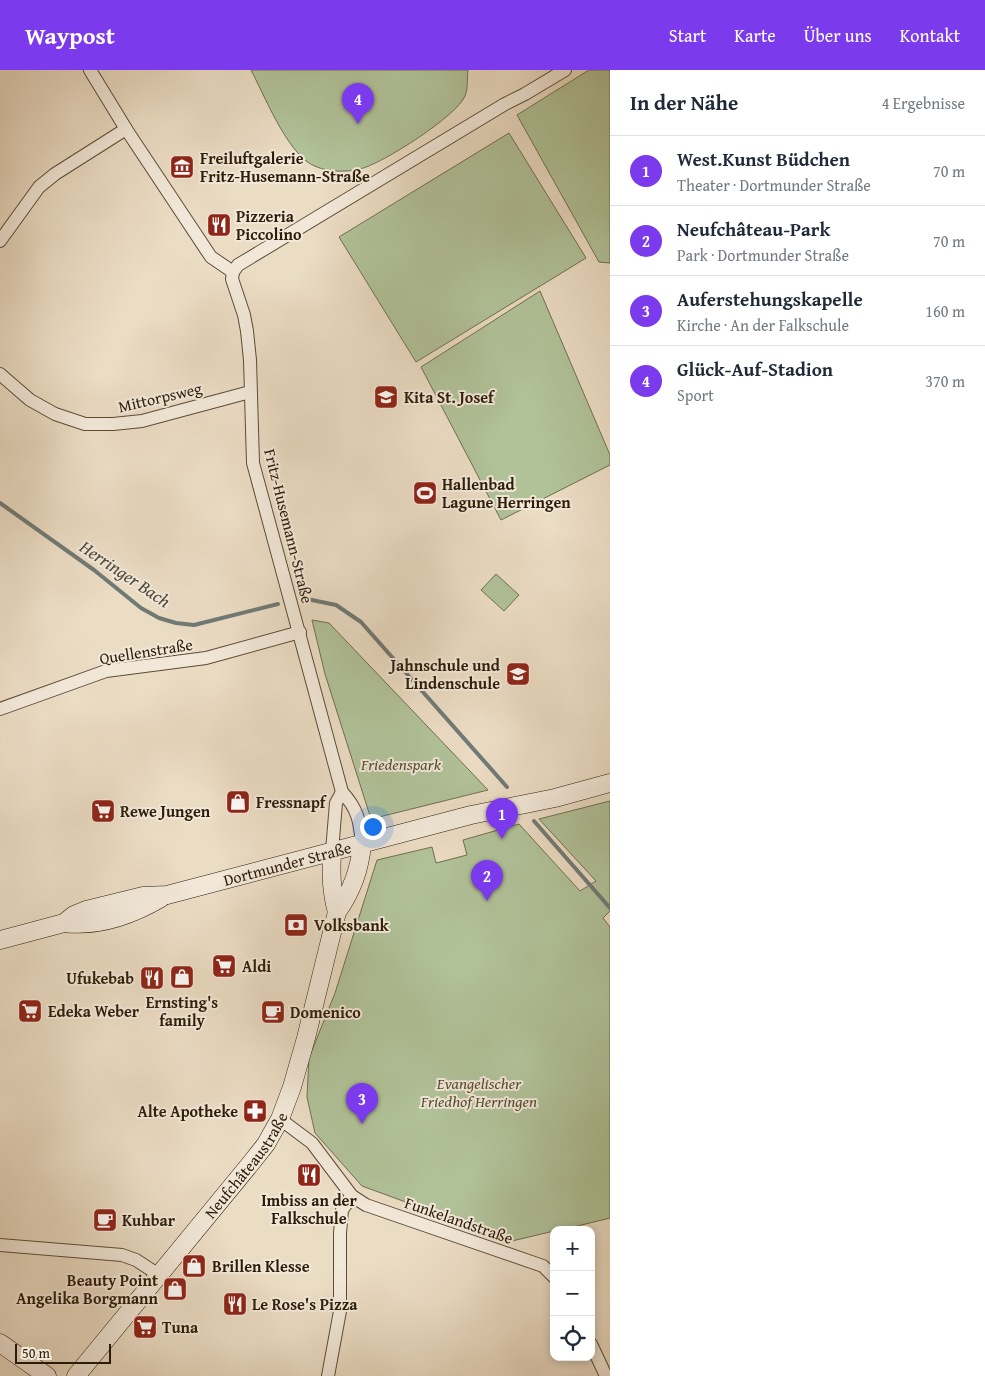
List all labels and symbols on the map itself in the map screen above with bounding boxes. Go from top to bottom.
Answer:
pin: 4 [342,83,374,124]
place label: Freiluftgalerie Fritz-Husemann-Straße [200,146,370,188]
museum icon: Freiluftgalerie Fritz-Husemann-Straße [169,154,195,180]
place label: Pizzeria Piccolino [236,204,302,246]
restaurant icon: Pizzeria Piccolino [206,212,232,238]
street label: Mittorpsweg [116,376,204,418]
school or university icon: Kita St. Josef [373,384,399,410]
place label: Kita St. Josef [404,385,496,409]
street label: Fritz-Husemann-Straße [258,446,320,606]
place label: Hallenbad Lagune Herringen [442,472,571,514]
sports icon: Hallenbad Lagune Herringen [412,480,438,506]
water label: Herringer Bach [74,533,176,614]
street label: Quellenstraße [98,632,194,670]
place label: Jahnschule und Lindenschule [388,653,501,695]
school or university icon: Jahnschule und Lindenschule [505,661,531,687]
park label: Friedenspark [360,752,442,776]
shop icon: Fressnapf [225,789,251,815]
place label: Fressnapf [256,790,328,814]
supermarket icon: Rewe Jungen [90,798,116,824]
pin: 1 [486,798,518,839]
place label: Rewe Jungen [120,799,211,823]
your location [360,814,386,840]
street label: Dortmunder Straße [221,835,354,892]
pin: 2 [471,860,503,901]
bank icon: Volksbank [283,912,309,938]
place label: Volksbank [314,913,390,937]
supermarket icon: Aldi [211,953,237,979]
place label: Aldi [242,954,271,978]
shop icon: Ernsting's family [169,964,195,990]
restaurant icon: Ufukebab [139,965,165,991]
place label: Ufukebab [66,966,134,990]
place label: Ernsting's family [146,990,218,1032]
supermarket icon: Edeka Weber [17,998,43,1024]
place label: Edeka Weber [48,999,140,1023]
cafe icon: Domenico [260,999,286,1025]
place label: Domenico [290,1000,361,1024]
park label: Evangelischer Friedhof Herringen [420,1071,537,1113]
pin: 3 [346,1083,378,1124]
pharmacy icon: Alte Apotheke [242,1098,268,1124]
place label: Alte Apotheke [138,1099,238,1123]
street label: Neufchâteaustraße [198,1109,293,1223]
restaurant icon: Imbiss an der Falkschule [296,1162,322,1188]
place label: Imbiss an der Falkschule [261,1188,357,1230]
street label: Funkelandstraße [402,1190,516,1250]
cafe icon: Kuhbar [92,1207,118,1233]
place label: Kuhbar [122,1208,176,1232]
shop icon: Brillen Klesse [181,1253,207,1279]
place label: Brillen Klesse [212,1254,310,1278]
place label: Beauty Point Angelika Borgmann [16,1268,159,1310]
shop icon: Beauty Point Angelika Borgmann [162,1276,188,1302]
restaurant icon: Le Rose's Pizza [222,1291,248,1317]
place label: Le Rose's Pizza [252,1292,358,1316]
supermarket icon: Tuna [132,1314,158,1340]
place label: Tuna [162,1315,199,1339]
scale bar [15,1341,111,1364]

